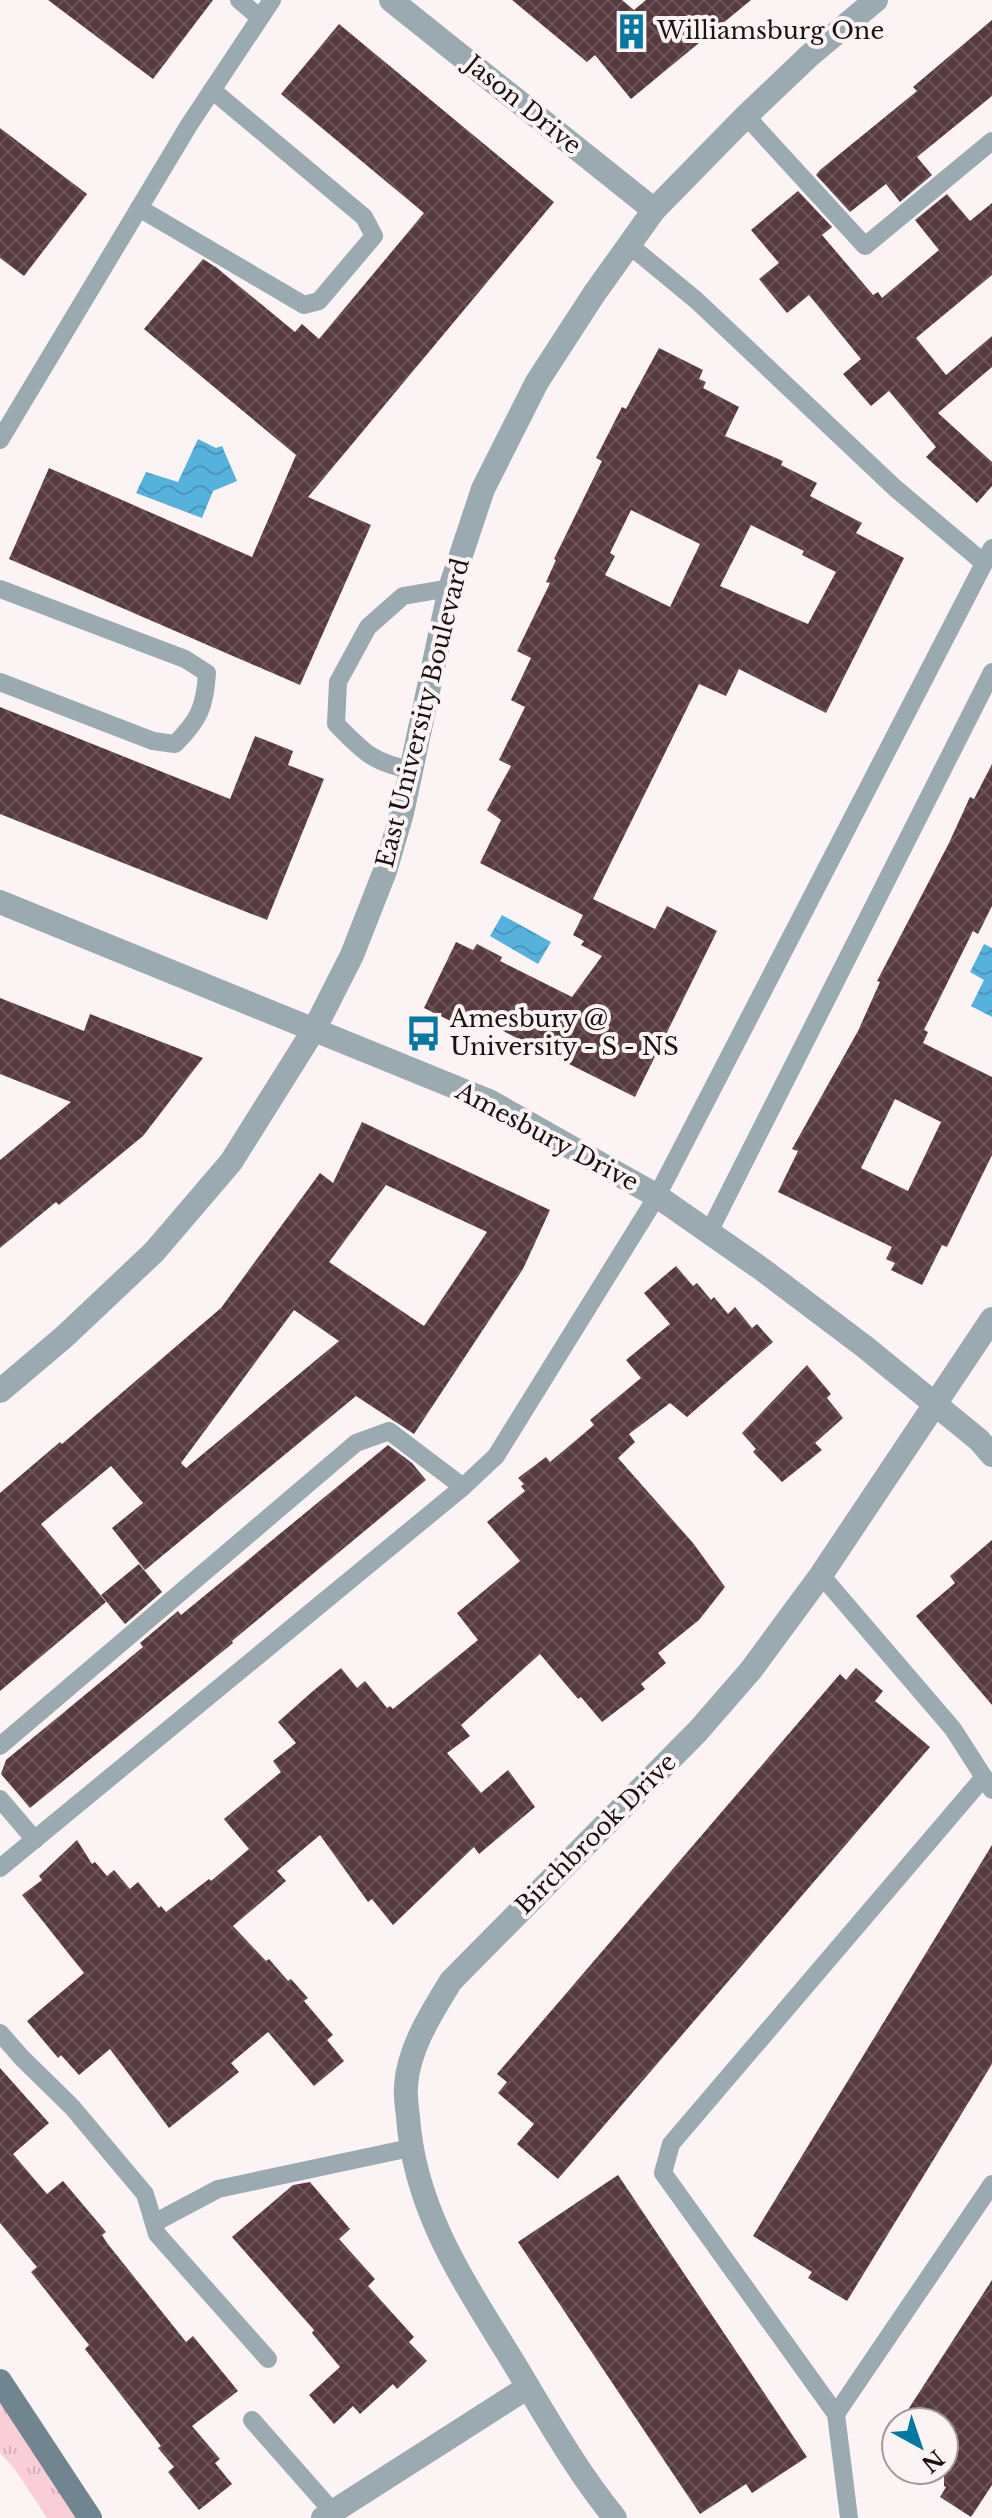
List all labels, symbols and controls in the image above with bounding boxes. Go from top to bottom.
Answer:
building icon: Williamsburg One [612,12,650,50]
place label: Williamsburg One [656,16,884,45]
street label: Jason Drive [457,47,587,160]
street label: East University Boulevard [370,555,475,870]
place label: Amesbury @ University - S - NS [449,1004,679,1061]
bus stop icon: Amesbury @ University - S - NS [405,1014,443,1052]
street label: Amesbury Drive [450,1076,643,1197]
street label: Birchbrook Drive [509,1747,682,1920]
north arrow [880,2406,960,2486]
text: N [916,2444,949,2478]

